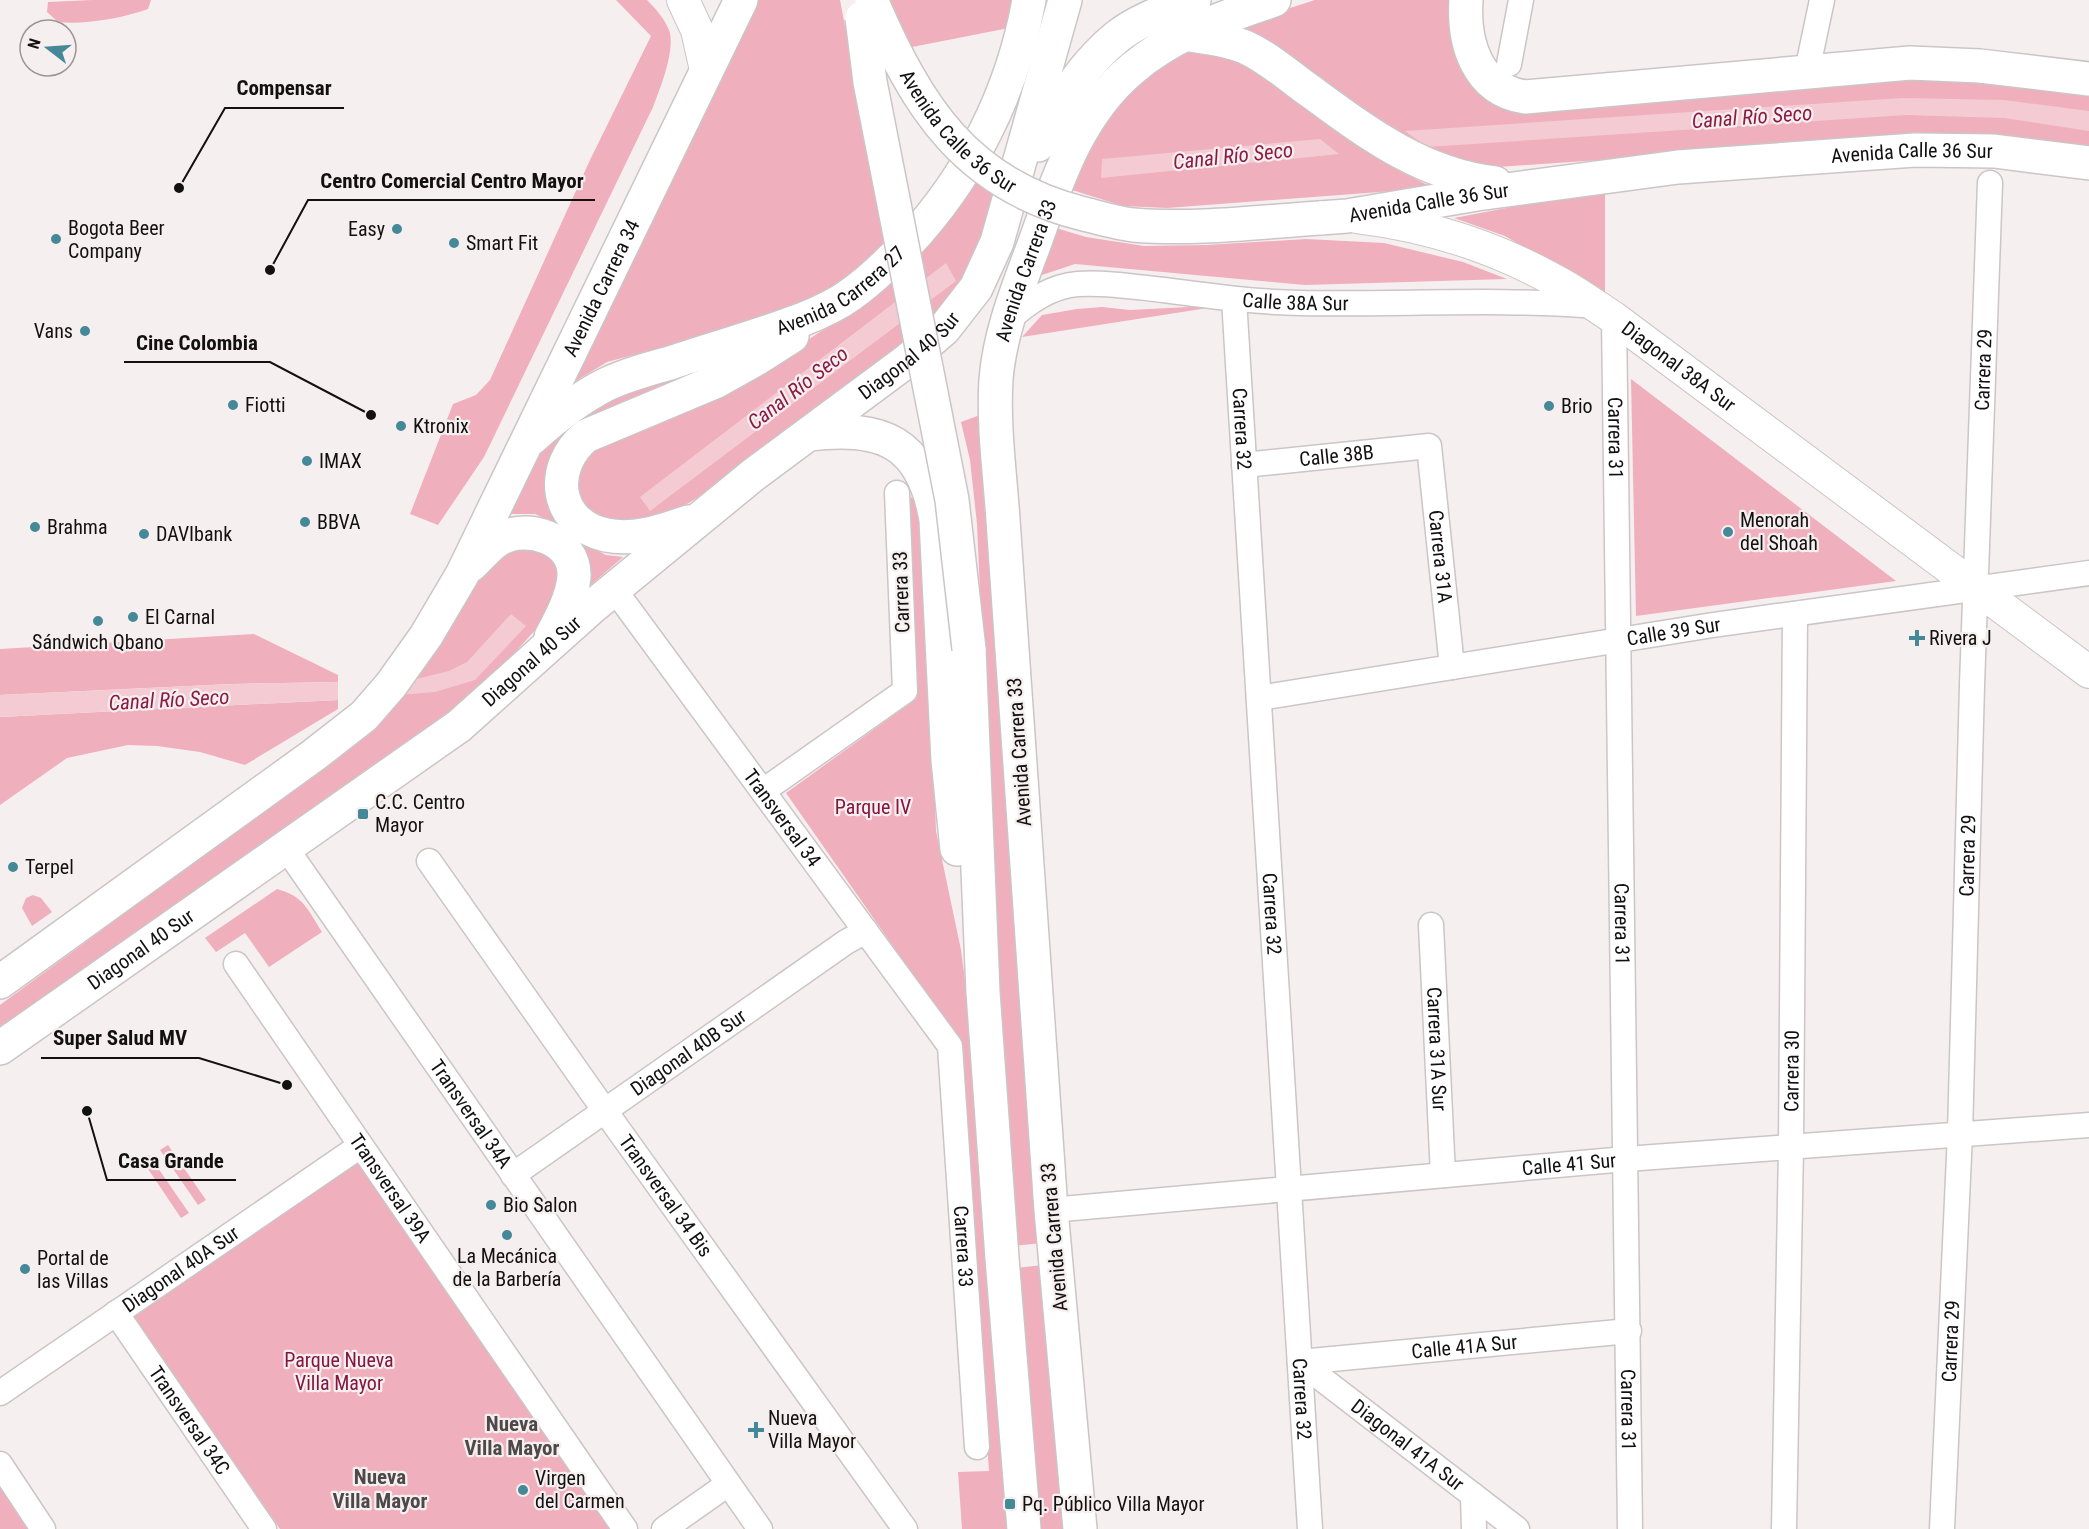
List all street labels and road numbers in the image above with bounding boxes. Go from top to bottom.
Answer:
street label: Avenida Calle 36 Sur [895,66,1021,198]
street label: Avenida Calle 36 Sur [1830,138,1993,168]
street label: Avenida Calle 36 Sur [1347,178,1510,227]
street label: Avenida Carrera 33 [990,196,1061,344]
street label: Avenida Carrera 34 [558,216,645,360]
street label: Avenida Carrera 27 [773,241,910,340]
street label: Calle 38A Sur [1241,288,1349,315]
street label: Diagonal 40 Sur [854,307,965,405]
street label: Diagonal 38A Sur [1617,316,1741,417]
street label: Carrera 29 [1970,328,1997,411]
street label: Carrera 32 [1228,387,1257,471]
street label: Carrera 31 [1603,397,1628,479]
street label: Calle 38B [1298,440,1375,471]
street label: Carrera 31A [1424,509,1457,605]
street label: Carrera 33 [888,551,914,633]
street label: Diagonal 40 Sur [477,611,586,712]
street label: Calle 39 Sur [1625,612,1722,651]
street label: Avenida Carrera 33 [1002,677,1036,827]
street label: Transversal 34 [738,764,826,871]
street label: Carrera 29 [1954,814,1981,897]
street label: Carrera 32 [1257,872,1287,956]
street label: Carrera 31 [1609,883,1635,965]
street label: Diagonal 40 Sur [83,904,199,995]
street label: Carrera 31A Sur [1422,986,1452,1111]
street label: Diagonal 40B Sur [626,1004,751,1101]
street label: Carrera 30 [1779,1030,1804,1112]
street label: Transversal 34A [425,1055,517,1173]
street label: Transversal 39A [344,1129,436,1247]
street label: Transversal 34 Bis [614,1130,718,1261]
street label: Calle 41 Sur [1521,1148,1617,1180]
street label: Avenida Carrera 33 [1036,1162,1072,1312]
street label: Carrera 33 [949,1205,978,1288]
street label: Diagonal 40A Sur [118,1221,243,1317]
street label: Carrera 29 [1937,1300,1964,1383]
street label: Calle 41A Sur [1410,1330,1518,1363]
street label: Carrera 32 [1287,1357,1316,1441]
street label: Transversal 34C [144,1361,235,1479]
street label: Carrera 31 [1616,1369,1641,1451]
street label: Diagonal 41A Sur [1347,1394,1469,1496]

